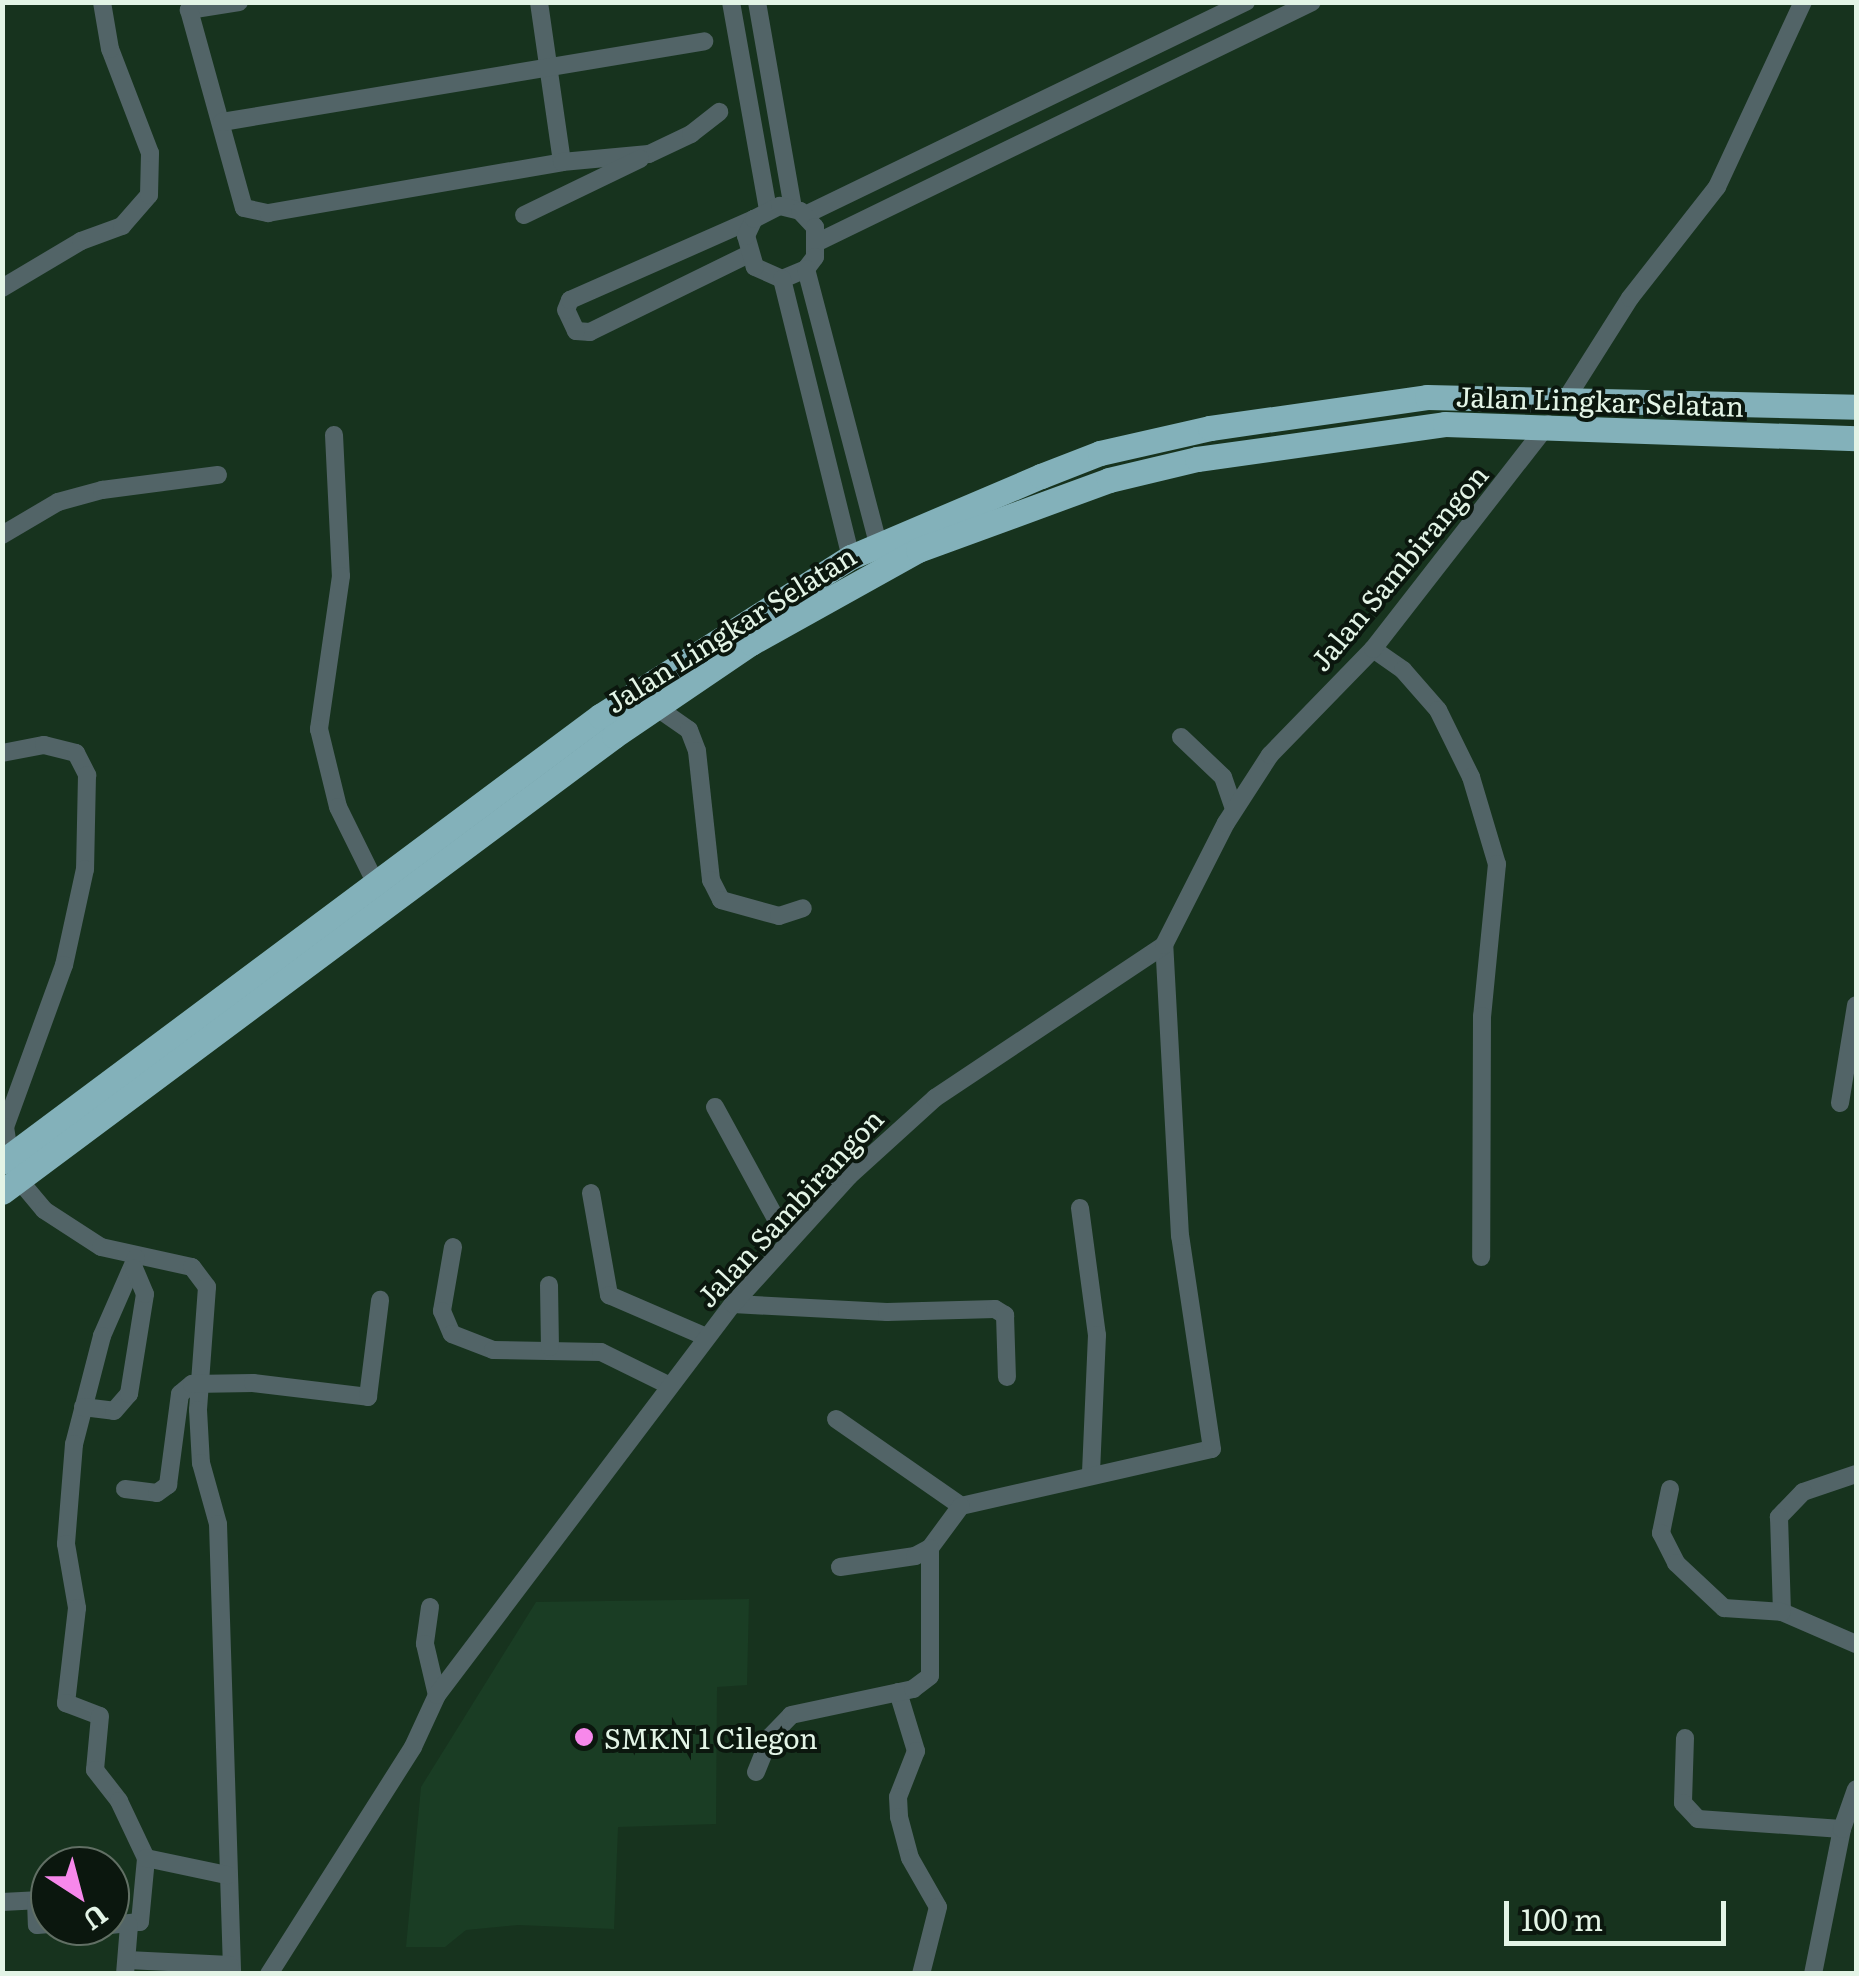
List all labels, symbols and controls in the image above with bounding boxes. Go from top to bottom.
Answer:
street label: Jalan Lingkar Selatan [1455,378,1745,422]
street label: Jalan Sambirangon [1302,457,1494,677]
street label: Jalan Lingkar Selatan [599,537,861,719]
street label: Jalan Sambirangon [689,1101,889,1313]
place label: SMKN 1 Cilegon [604,1720,818,1754]
marker: SMKN 1 Cilegon [573,1726,595,1748]
north arrow [30,1846,130,1946]
scale bar [1509,1881,1732,1943]
text: U [75,1895,118,1942]
text: 100 m [1521,1896,1603,1940]

